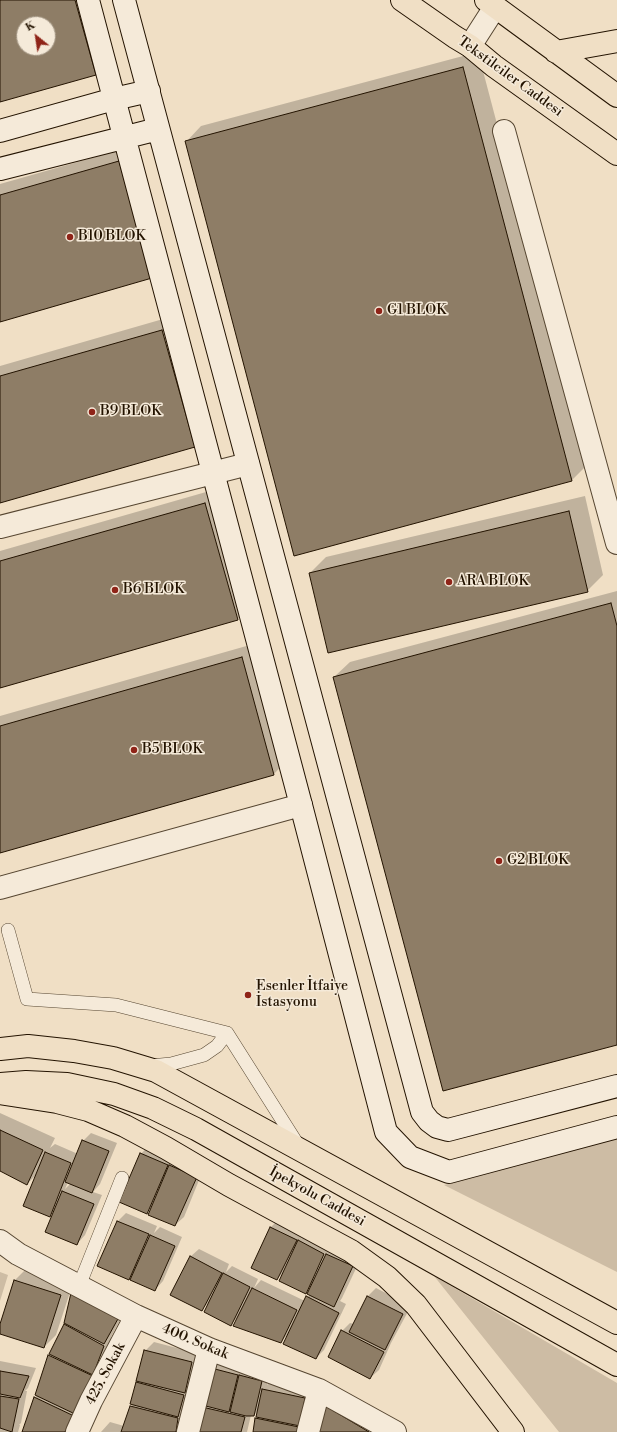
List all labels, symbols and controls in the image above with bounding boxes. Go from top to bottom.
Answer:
north arrow [16,16,56,56]
text: K [23,18,38,35]
street label: Tekstilciler Caddesi [454,33,566,121]
place label: B10 BLOK [78,229,146,245]
marker: B10 BLOK [65,232,75,242]
place label: G1 BLOK [387,303,446,319]
marker: G1 BLOK [374,306,384,316]
place label: B9 BLOK [100,404,161,420]
marker: B9 BLOK [87,407,97,417]
place label: ARA BLOK [457,574,529,590]
marker: ARA BLOK [444,577,454,587]
place label: B6 BLOK [123,582,184,598]
marker: B6 BLOK [110,585,120,595]
place label: B5 BLOK [142,742,203,758]
marker: B5 BLOK [129,745,139,755]
place label: G2 BLOK [507,853,568,869]
marker: G2 BLOK [494,856,504,866]
place label: Esenler İtfaiye İstasyonu [256,979,348,1012]
marker: Esenler İtfaiye İstasyonu [243,990,253,1000]
street label: İpekyolu Caddesi [266,1164,368,1230]
street label: 400. Sokak [159,1320,231,1364]
street label: 425. Sokak [83,1340,129,1408]

